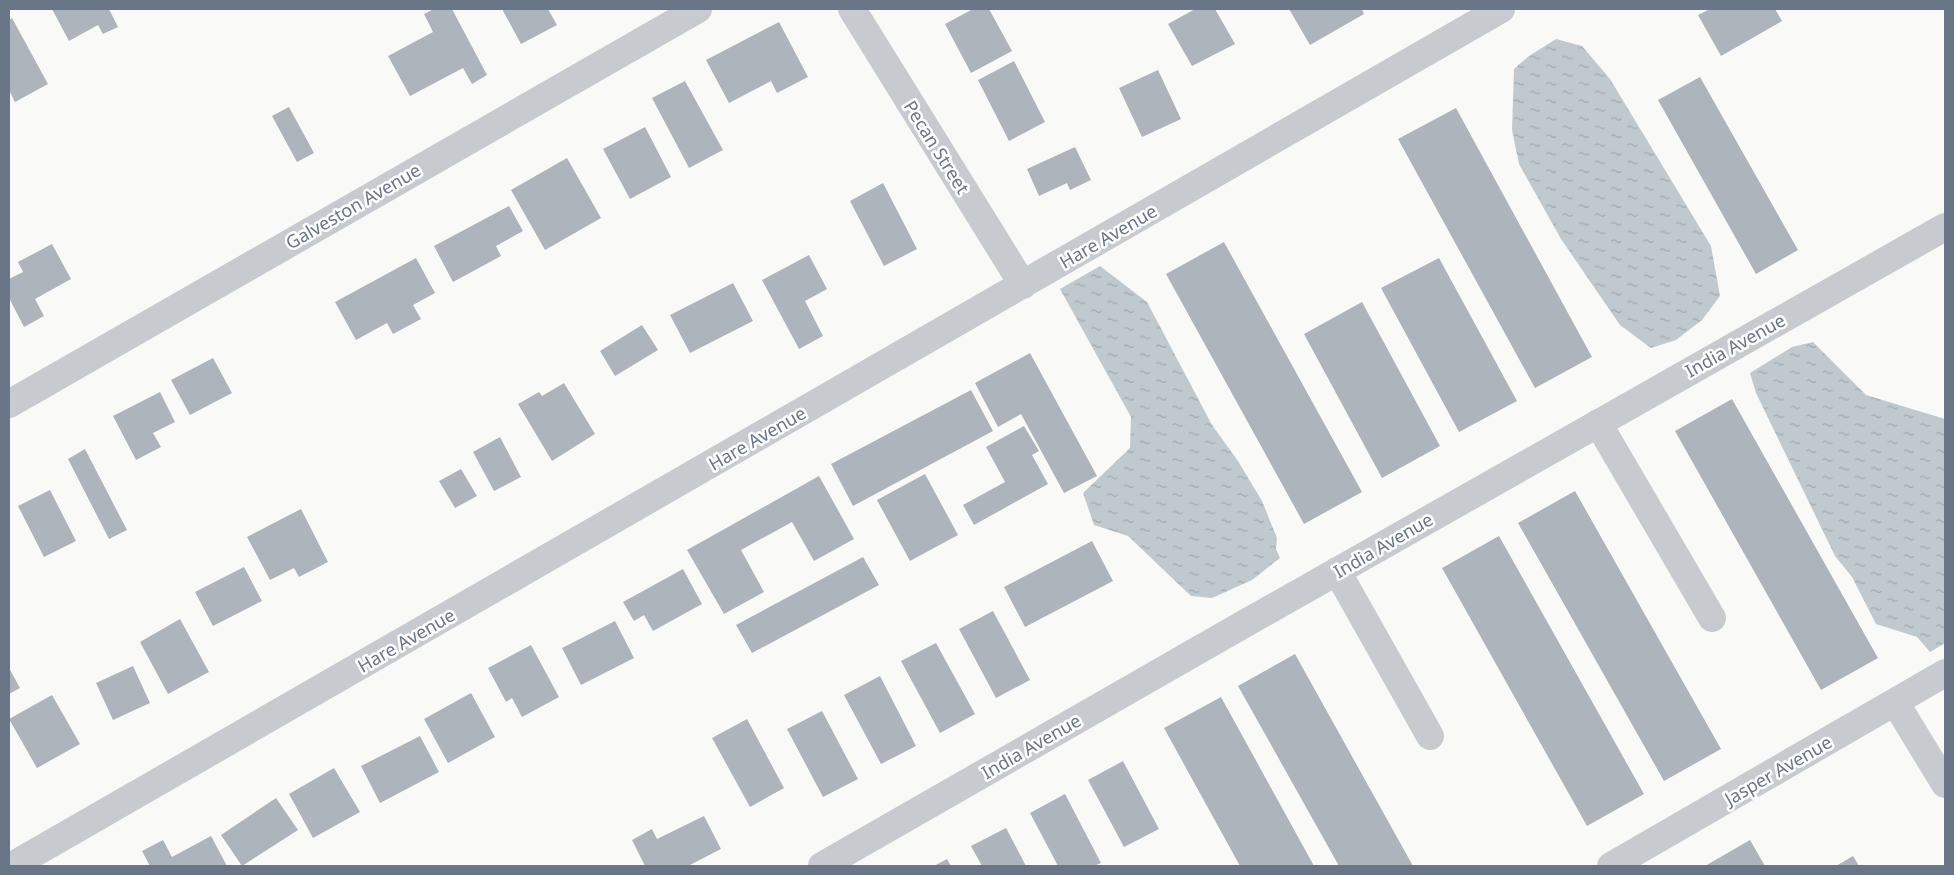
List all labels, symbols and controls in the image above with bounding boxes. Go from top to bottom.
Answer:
street label: Pecan Street [899,96,975,199]
street label: Galveston Avenue [281,158,425,254]
street label: Hare Avenue [1055,198,1161,274]
street label: India Avenue [1681,308,1789,382]
street label: Hare Avenue [704,400,810,476]
street label: India Avenue [1329,507,1437,583]
street label: Hare Avenue [353,602,459,678]
street label: India Avenue [977,708,1085,784]
street label: Jasper Avenue [1718,730,1836,811]

